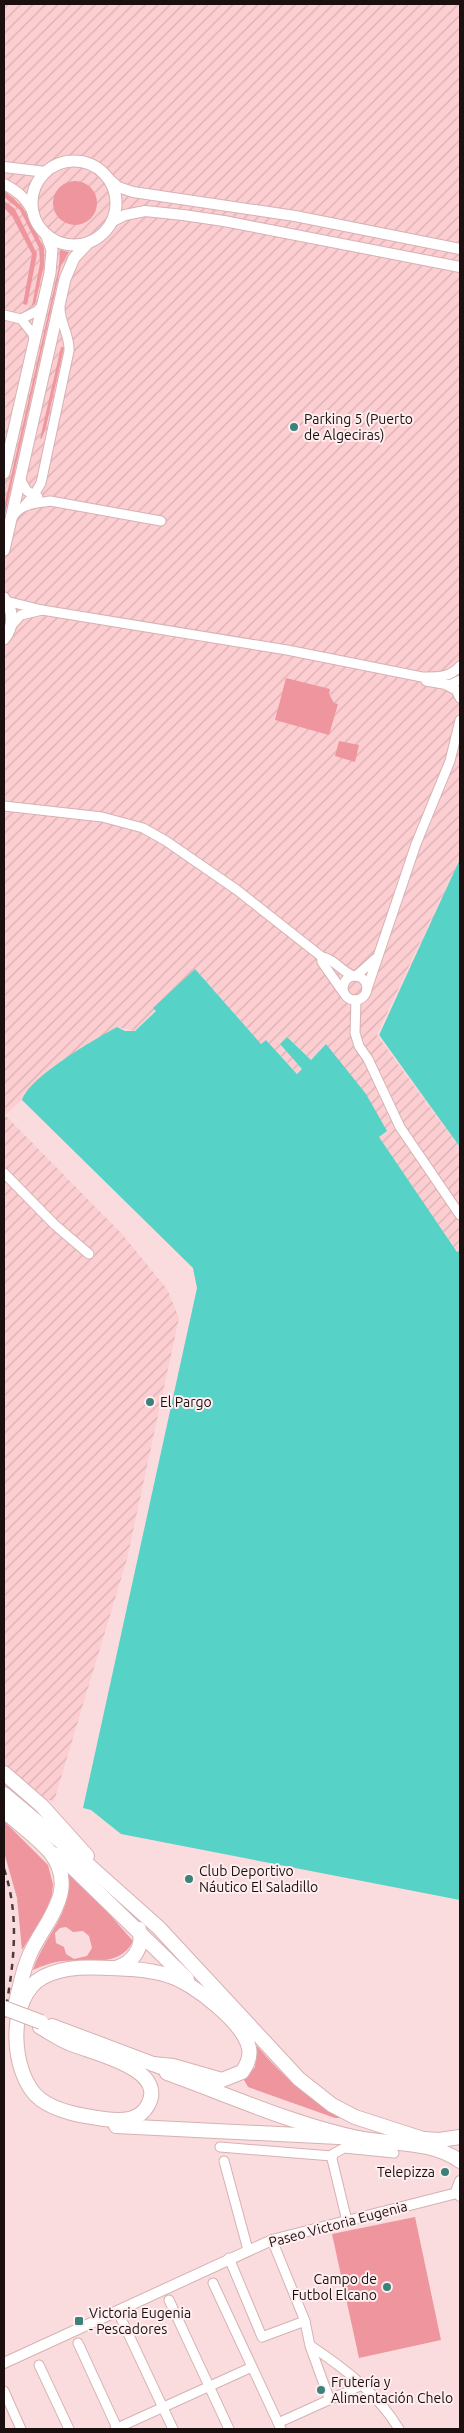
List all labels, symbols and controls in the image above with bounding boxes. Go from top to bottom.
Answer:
place label: Parking 5 (Puerto de Algeciras) [304,411,413,443]
marker: Parking 5 (Puerto de Algeciras) [288,421,300,433]
place label: El Pargo [160,1394,212,1410]
marker: El Pargo [144,1396,156,1408]
place label: Club Deportivo Náutico El Saladillo [199,1863,318,1895]
marker: Club Deportivo Náutico El Saladillo [183,1873,195,1885]
place label: Telepizza [377,2164,435,2180]
marker: Telepizza [439,2166,451,2178]
street label: Paseo Victoria Eugenia [267,2198,409,2250]
place label: Campo de Futbol Elcano [292,2271,377,2303]
marker: Campo de Futbol Elcano [381,2281,393,2293]
place label: Victoria Eugenia - Pescadores [89,2305,191,2337]
marker: Victoria Eugenia - Pescadores [73,2315,85,2327]
place label: Frutería y Alimentación Chelo [331,2374,453,2406]
marker: Frutería y Alimentación Chelo [315,2384,327,2396]

